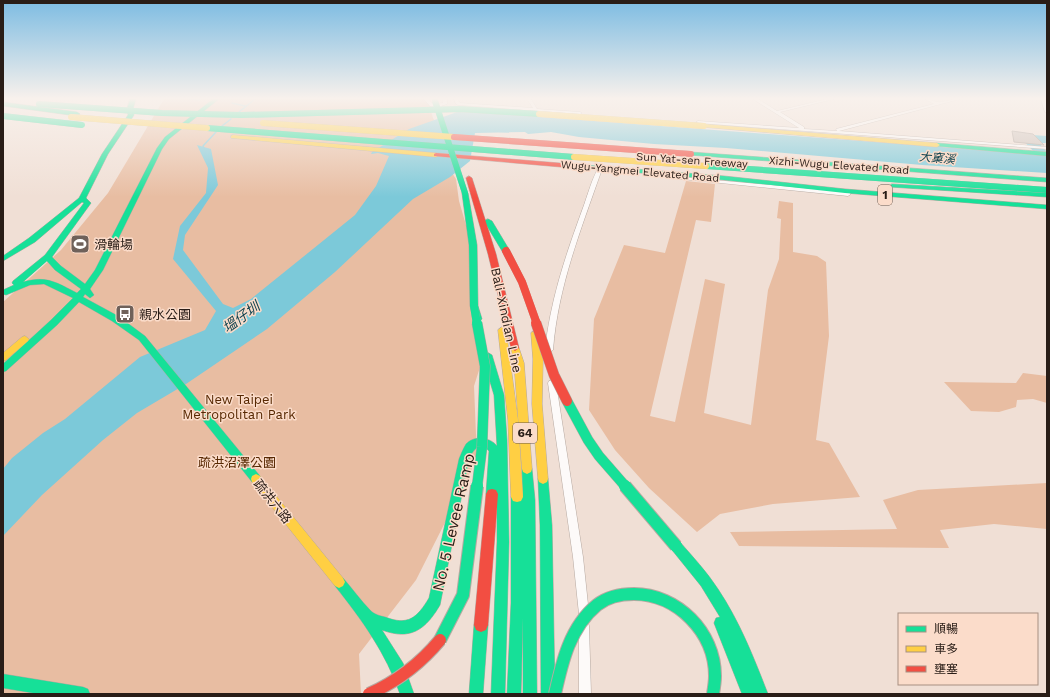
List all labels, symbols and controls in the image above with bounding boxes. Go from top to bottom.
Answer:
water label: 大窠溪 [918,149,958,167]
street label: Sun Yat-sen Freeway [636,150,749,171]
street label: Xizhi-Wugu Elevated Road [768,154,910,177]
street label: Wugu-Yangmei Elevated Road [560,158,720,185]
road number: 1 [878,185,892,205]
sports icon: 滑輪場 [69,233,91,255]
place label: 滑輪場 [94,237,133,252]
street label: Bali-Xindian Line [488,266,525,374]
water label: 塭仔圳 [219,297,264,336]
bus stop icon: 親水公園 [114,303,136,325]
place label: 親水公園 [139,307,191,322]
park label: New Taipei Metropolitan Park [182,392,296,422]
road number: 64 [513,423,537,443]
street label: No. 5 Levee Ramp [428,451,479,593]
park label: 疏洪沼澤公園 [198,455,276,470]
street label: 疏洪六路 [250,476,295,526]
legend [898,613,1038,685]
text: 順暢 [934,622,958,636]
text: 車多 [934,642,958,656]
text: 壅塞 [934,662,958,676]

